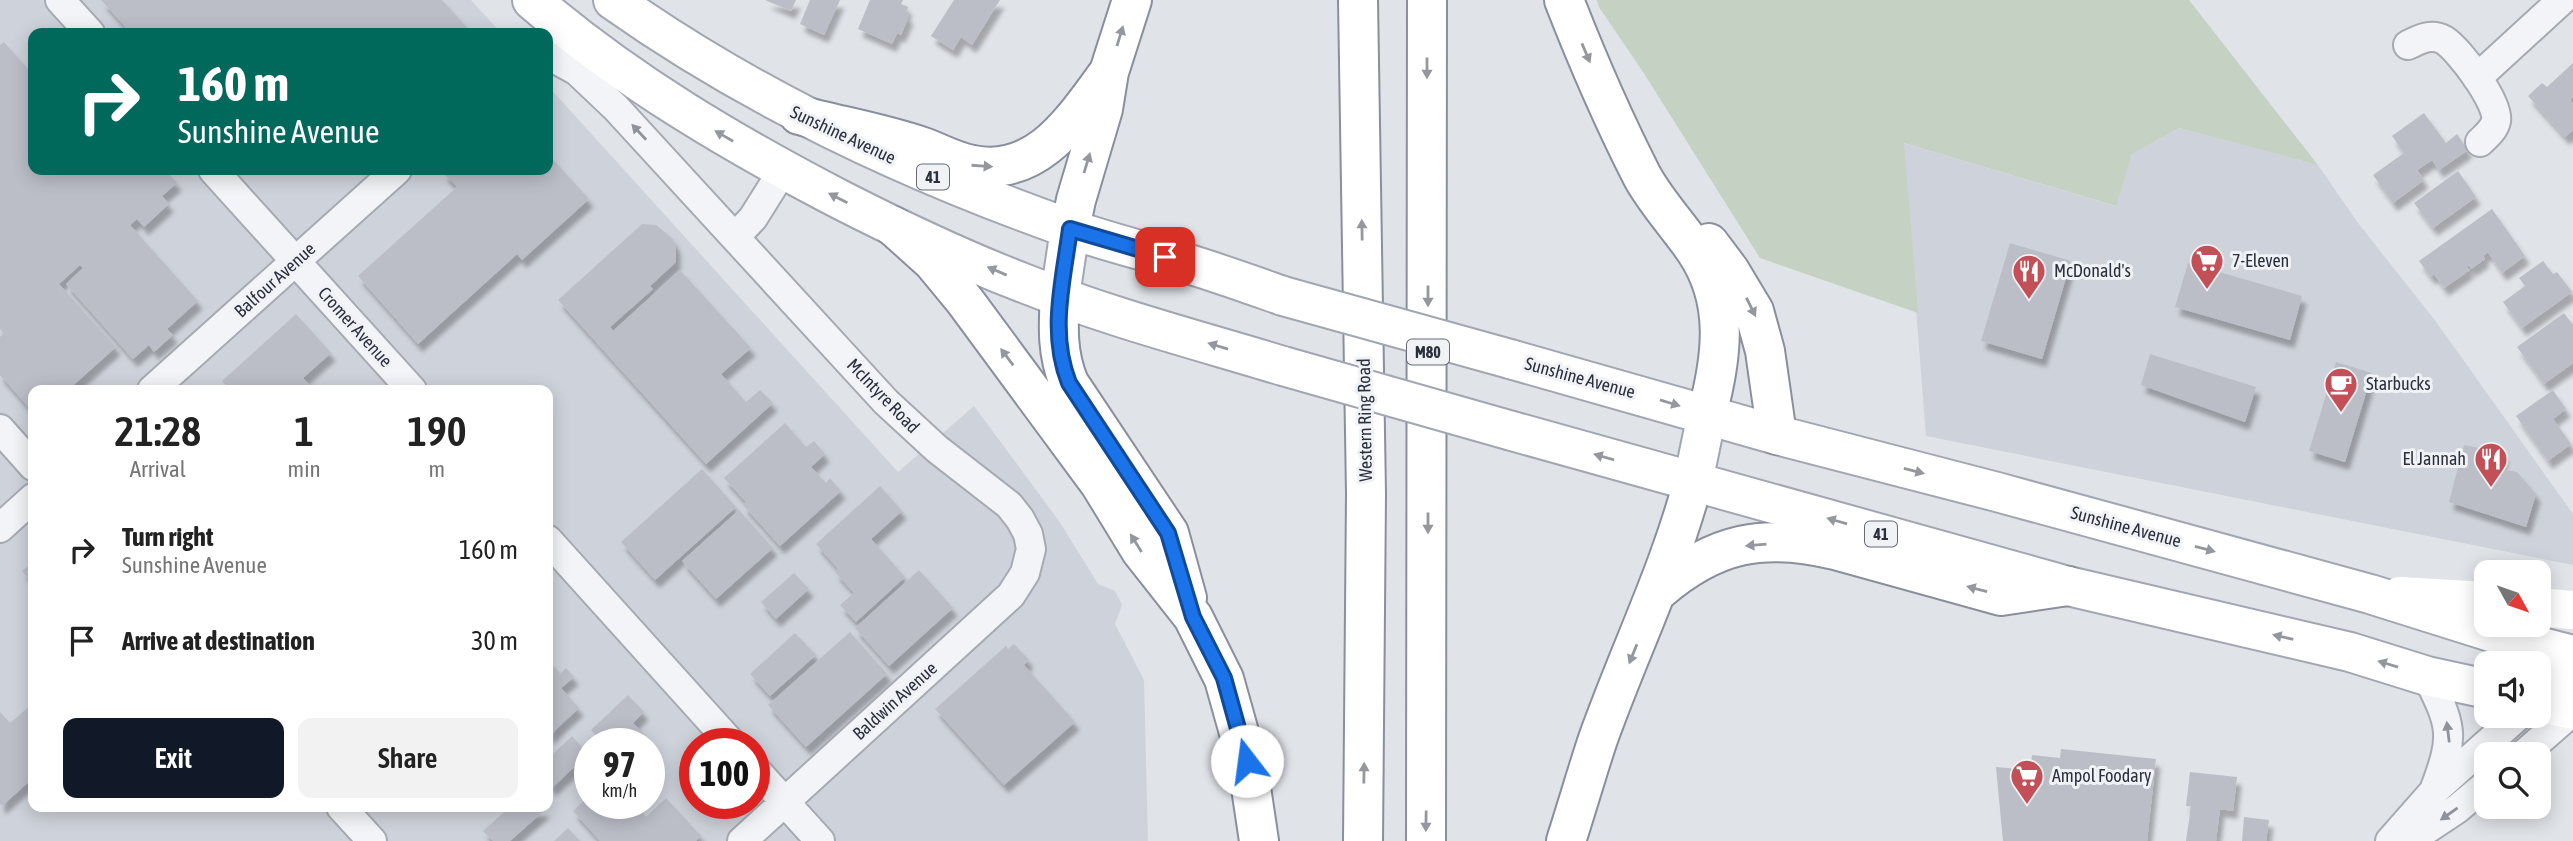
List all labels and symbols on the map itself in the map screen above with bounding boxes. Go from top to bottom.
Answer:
one-way arrow [1116,25,1126,46]
one-way arrow [1581,42,1592,63]
one-way arrow [1421,57,1433,79]
street label: Sunshine Avenue [787,101,899,168]
one-way arrow [631,124,647,141]
one-way arrow [714,130,734,142]
one-way arrow [1082,152,1092,173]
one-way arrow [972,161,994,172]
road number: 41 [917,164,949,190]
one-way arrow [828,193,848,204]
one-way arrow [1356,218,1368,240]
pin [1135,227,1195,287]
street label: Balfour Avenue [230,238,319,321]
supermarket icon: 7-Eleven [2188,242,2226,291]
place label: 7-Eleven [2232,250,2289,271]
restaurant icon: McDonald's [2010,252,2048,301]
place label: McDonald's [2054,260,2131,281]
one-way arrow [986,266,1007,277]
street label: Cromer Avenue [314,282,397,371]
one-way arrow [1422,285,1433,307]
one-way arrow [1745,297,1756,317]
one-way arrow [1207,340,1228,351]
road number: M80 [1407,340,1449,364]
one-way arrow [1000,348,1014,366]
street label: Sunshine Avenue [1523,353,1638,402]
street label: McIntyre Road [843,354,924,437]
street label: Western Ring Road [1353,358,1376,482]
cafe icon: Starbucks [2322,365,2360,414]
place label: Starbucks [2366,373,2431,394]
one-way arrow [1660,399,1681,409]
restaurant icon: El Jannah [2472,440,2510,489]
place label: El Jannah [2402,448,2466,469]
one-way arrow [1593,452,1614,462]
one-way arrow [1904,466,1926,477]
street label: Sunshine Avenue [2069,502,2184,551]
one-way arrow [1422,512,1434,534]
one-way arrow [1827,516,1848,526]
road number: 41 [1865,522,1897,547]
one-way arrow [1130,534,1143,553]
one-way arrow [1745,540,1767,551]
one-way arrow [2194,544,2216,555]
north arrow [2474,560,2552,637]
one-way arrow [1966,583,1988,594]
one-way arrow [2272,631,2294,642]
one-way arrow [1627,644,1638,665]
street label: Baldwin Avenue [848,657,941,744]
one-way arrow [2377,658,2398,668]
one-way arrow [2442,721,2453,743]
position arrow [1210,724,1284,798]
speed limit sign: 100 [679,728,770,819]
supermarket icon: Ampol Foodary [2008,757,2046,806]
one-way arrow [1359,762,1370,784]
place label: Ampol Foodary [2052,765,2151,786]
one-way arrow [2440,807,2458,821]
one-way arrow [1421,811,1432,833]

